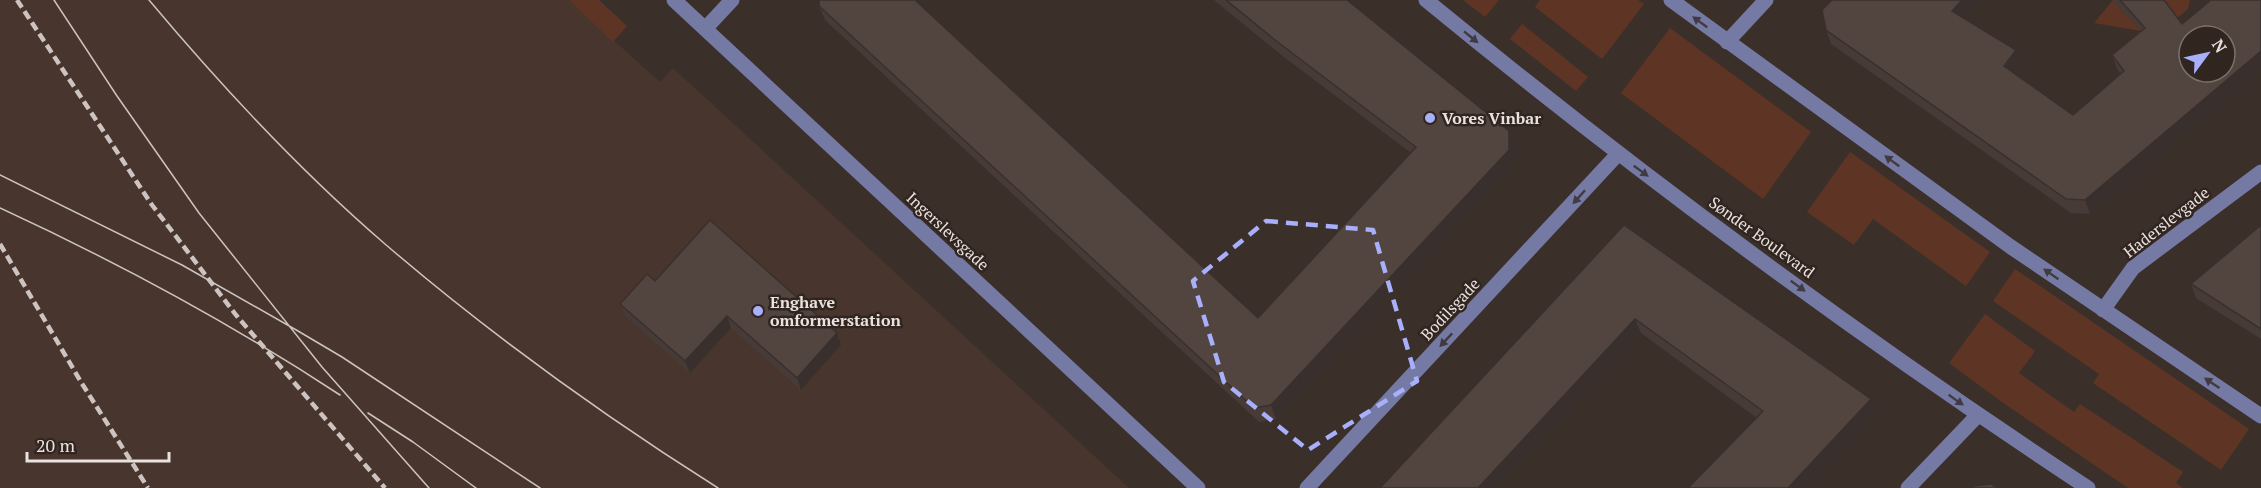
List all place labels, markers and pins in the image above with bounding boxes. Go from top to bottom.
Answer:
place label: Vores Vinbar [1442,107,1541,129]
marker: Vores Vinbar [1423,111,1437,125]
place label: Enghave omformerstation [770,291,901,331]
marker: Enghave omformerstation [751,304,765,318]

